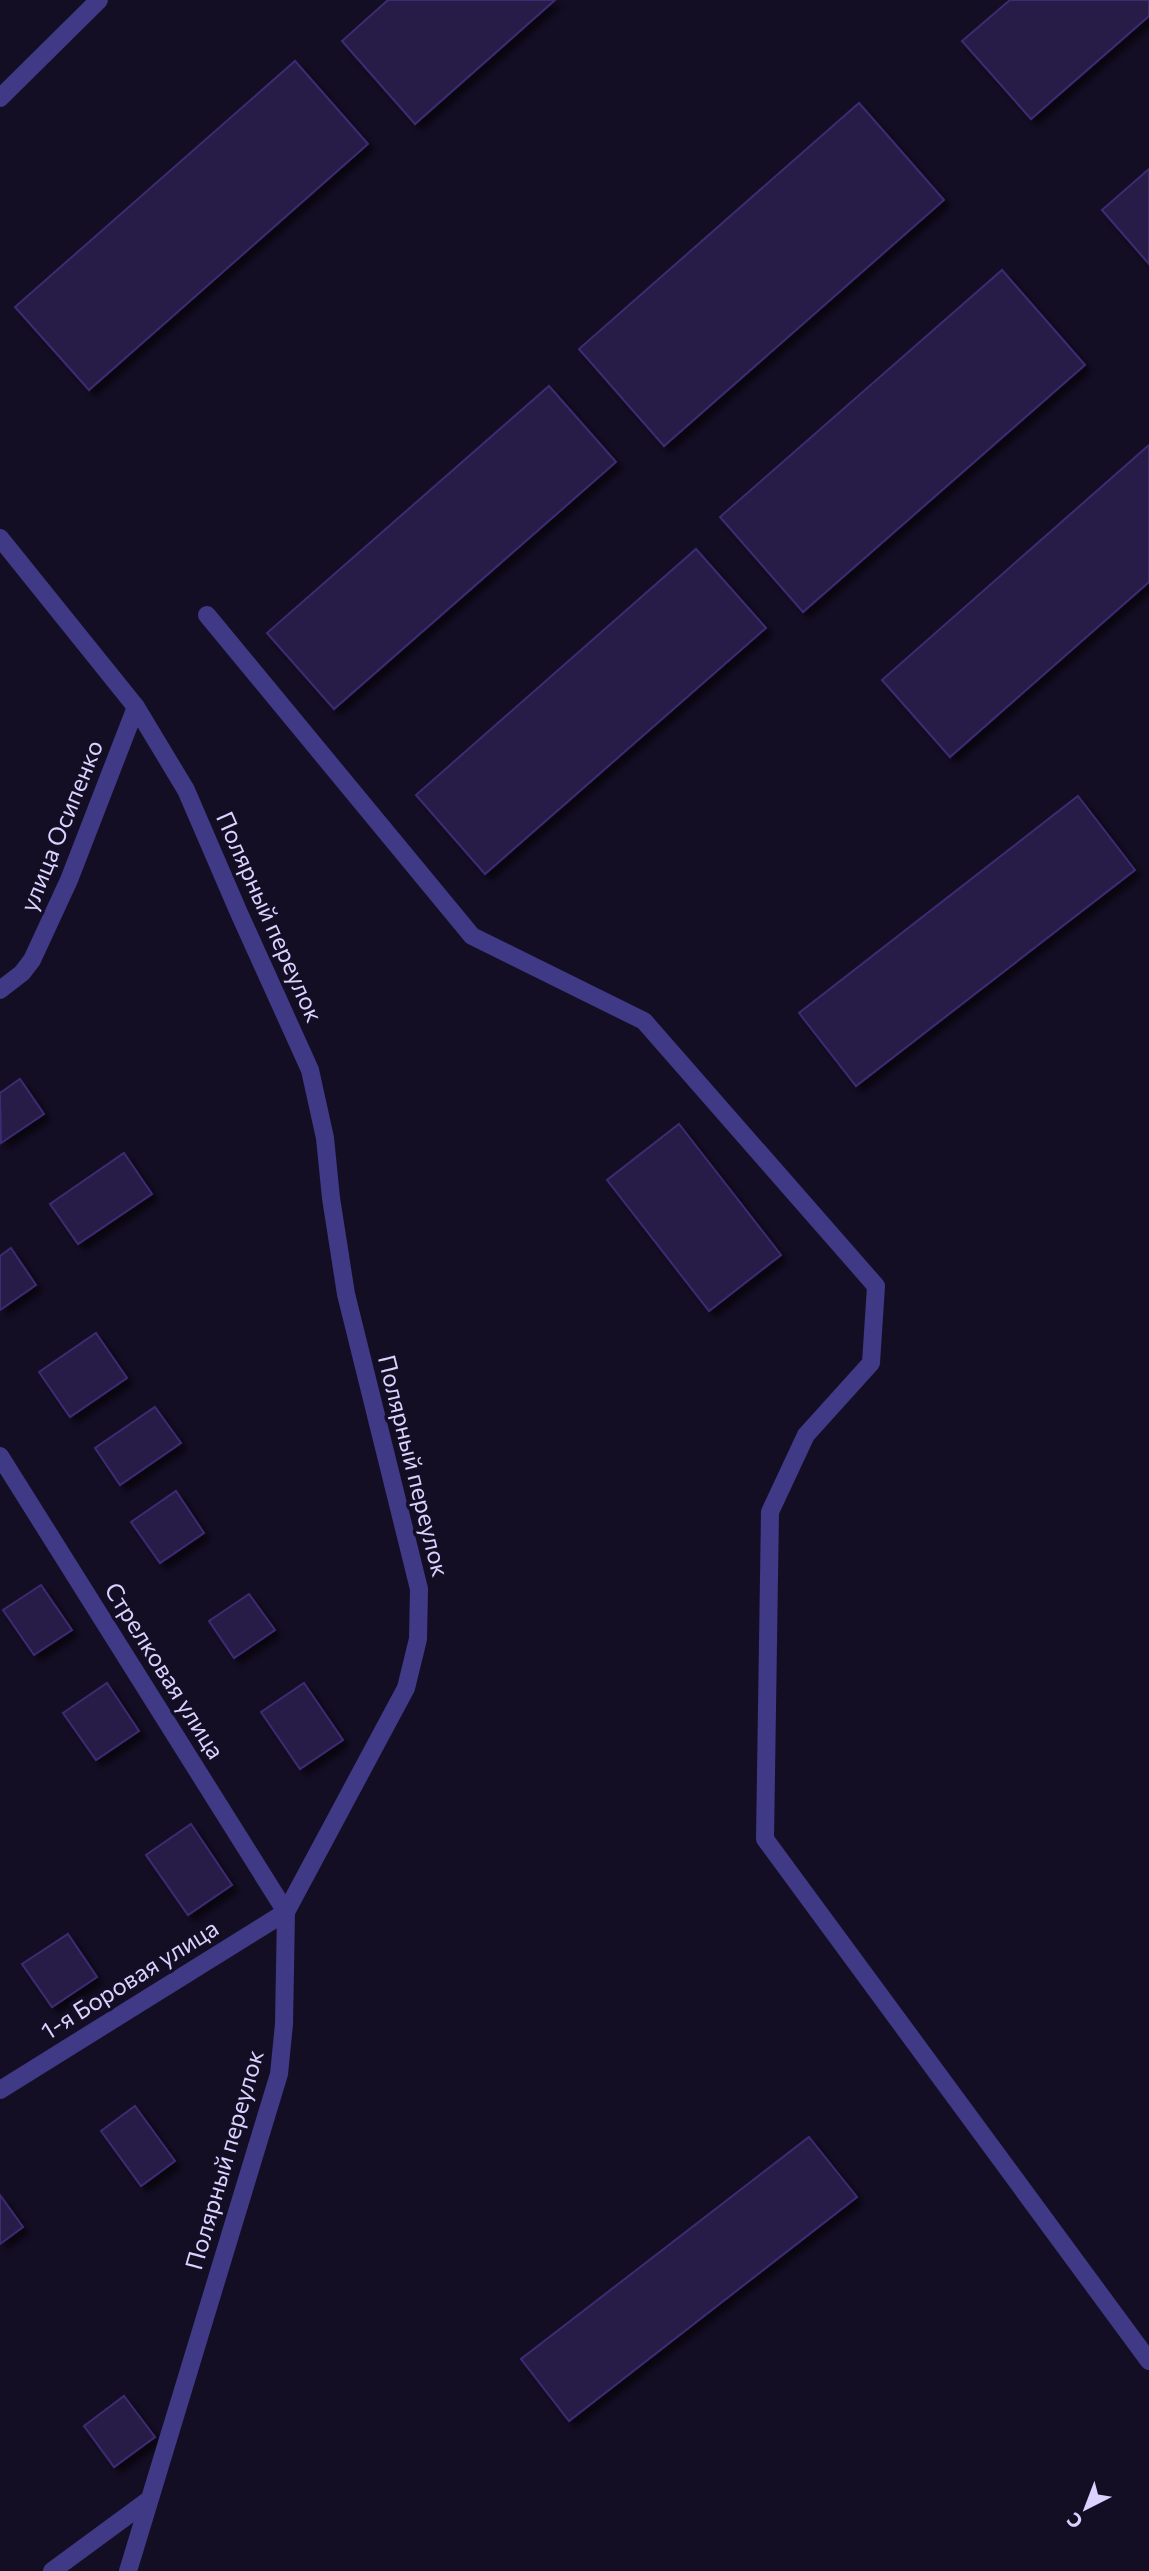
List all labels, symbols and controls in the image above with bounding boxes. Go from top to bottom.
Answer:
street label: улица Осипенко [13,736,108,915]
street label: Полярный переулок [211,807,330,1026]
street label: Полярный переулок [373,1352,456,1580]
street label: Стрелковая улица [99,1577,231,1764]
street label: 1-я Боровая улица [35,1913,223,2045]
street label: Полярный переулок [178,2046,269,2273]
north arrow [1051,2473,1121,2543]
text: С [1062,2508,1087,2534]

